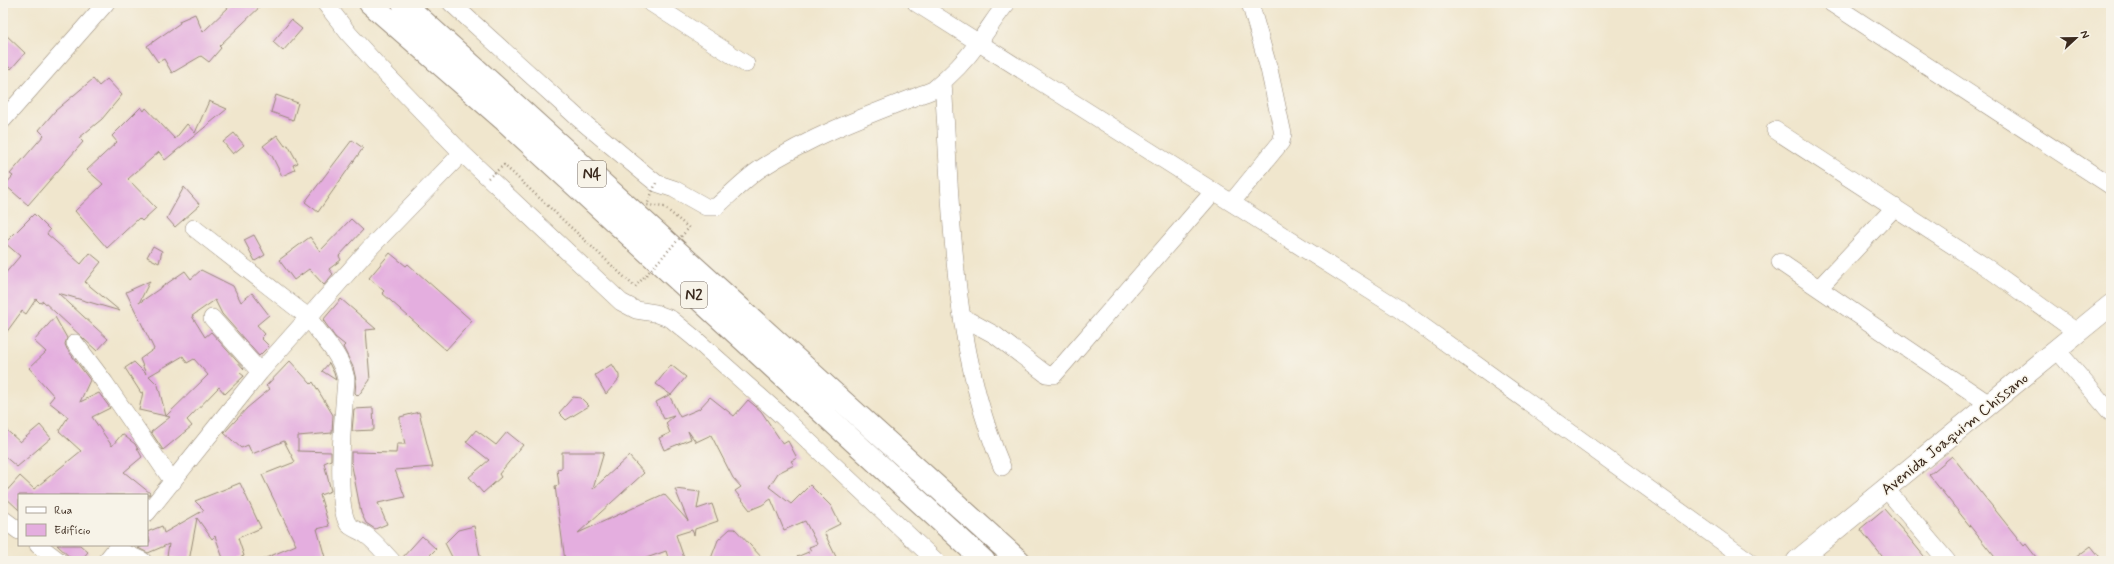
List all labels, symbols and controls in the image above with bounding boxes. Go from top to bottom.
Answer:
north arrow [2056,18,2096,58]
text: N [2076,29,2092,41]
road number: N4 [578,161,606,187]
road number: N2 [681,282,707,308]
street label: Avenida Joaquim Chissano [1877,368,2033,500]
legend [18,494,148,546]
text: Rua [54,503,72,519]
text: Edifício [54,523,90,539]

